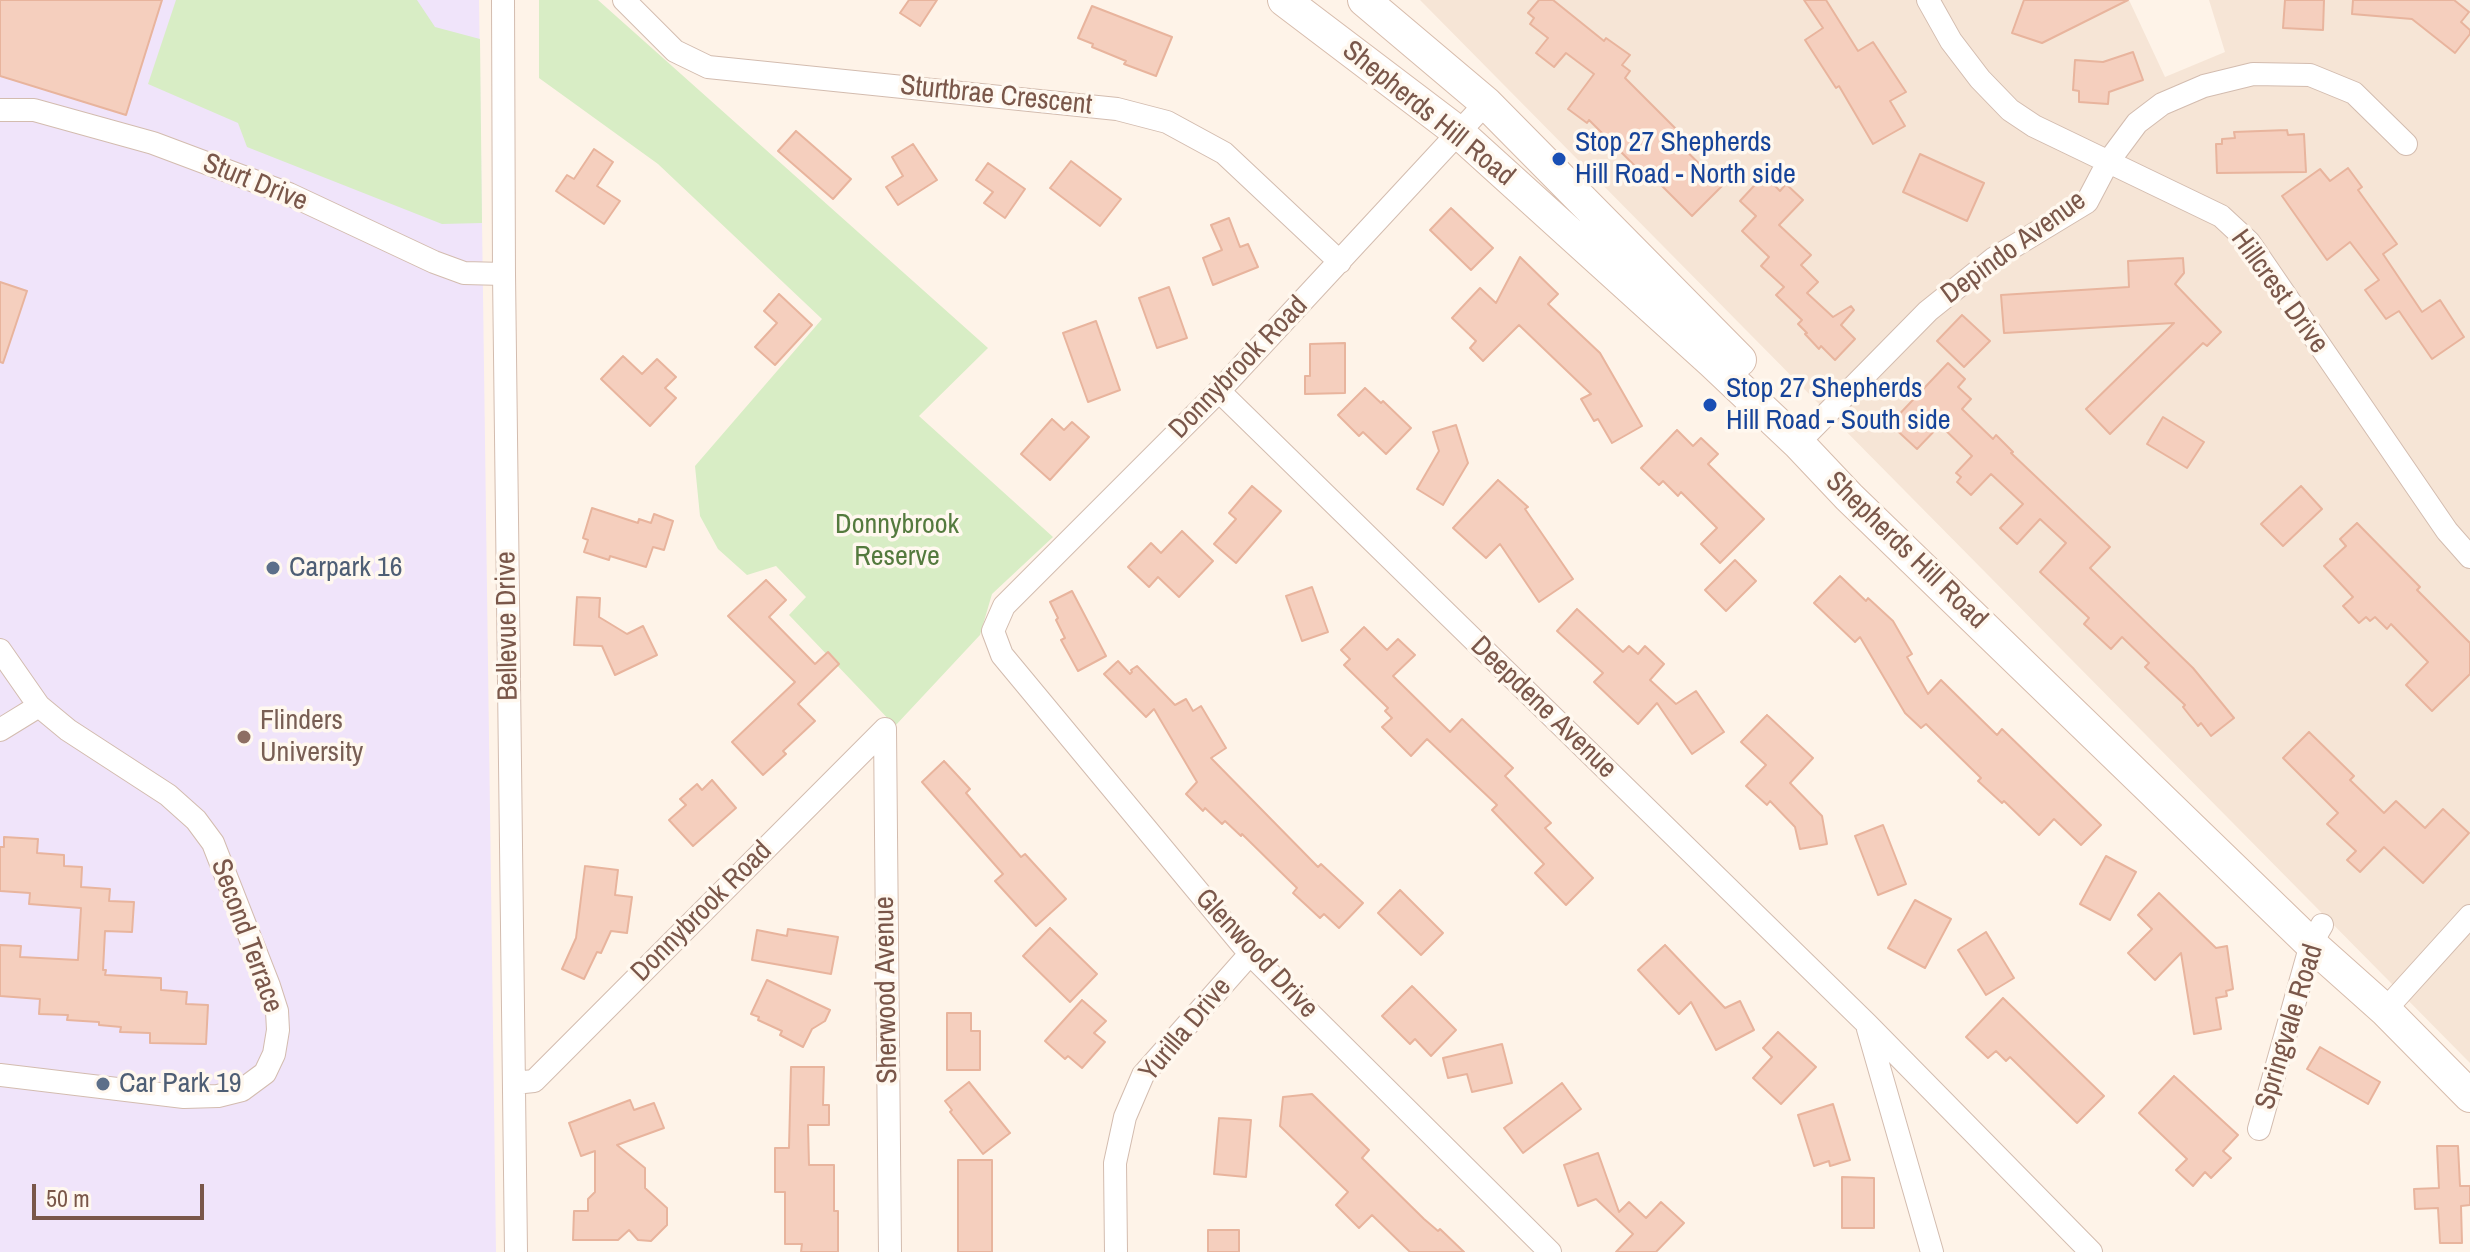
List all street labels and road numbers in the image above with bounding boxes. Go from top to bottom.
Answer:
street label: Shepherds Hill Road [1335,34,1521,194]
street label: Sturtbrae Crescent [898,69,1094,123]
street label: Sturt Drive [198,147,312,219]
street label: Depindo Avenue [1935,184,2093,312]
street label: Hillcrest Drive [2223,224,2335,360]
street label: Donnybrook Road [1163,290,1315,446]
street label: Shepherds Hill Road [1818,465,1994,637]
street label: Bellevue Drive [490,551,526,701]
street label: Deepdene Avenue [1463,630,1623,786]
street label: Donnybrook Road [625,835,779,989]
street label: Second Terrace [203,855,289,1017]
street label: Glenwood Drive [1188,882,1324,1026]
street label: Sherwood Avenue [869,896,905,1084]
street label: Springvale Road [2249,940,2331,1114]
street label: Yurilla Drive [1133,971,1239,1089]

